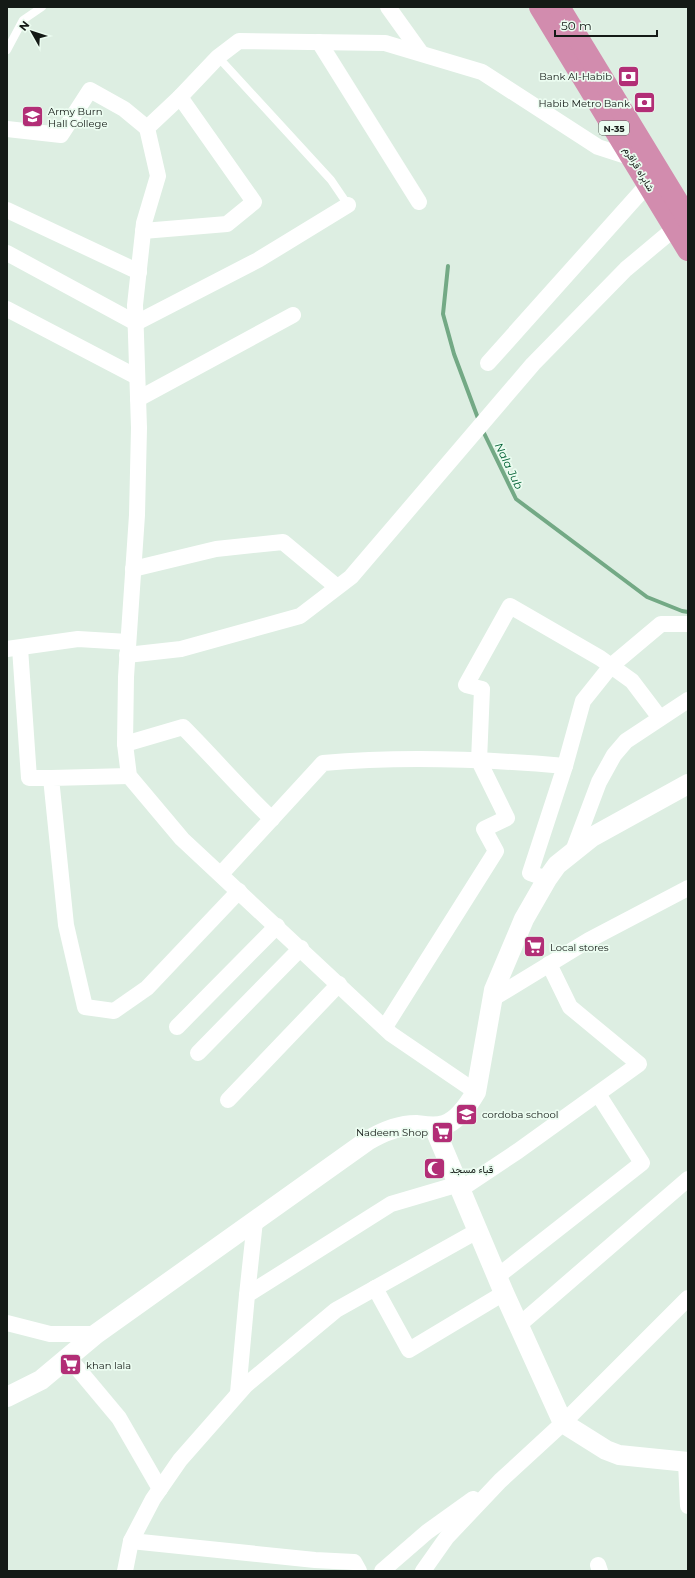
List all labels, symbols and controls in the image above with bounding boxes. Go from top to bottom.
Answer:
north arrow [12,12,52,52]
scale bar [555,12,657,38]
text: N [16,18,32,34]
text: 50 m [561,18,592,33]
bank icon: Bank Al-Habib [615,63,641,89]
place label: Bank Al-Habib [539,70,612,83]
bank icon: Habib Metro Bank [632,90,658,116]
place label: Habib Metro Bank [538,97,630,110]
school or university icon: Army Burn Hall College [20,104,46,130]
place label: Army Burn Hall College [48,105,107,130]
road number: N-35 [599,121,629,135]
street label: شاہراہ قراقرم [621,144,657,194]
water label: Nala Jub [492,440,526,492]
supermarket icon: Local stores [521,934,547,960]
place label: Local stores [550,941,609,954]
school or university icon: cordoba school [454,1101,480,1127]
place label: cordoba school [482,1108,558,1121]
supermarket icon: Nadeem Shop [430,1119,456,1145]
place label: Nadeem Shop [356,1126,428,1139]
mosque icon: قباء مسجد [422,1156,448,1182]
place label: قباء مسجد [450,1163,494,1176]
supermarket icon: khan lala [58,1352,84,1378]
place label: khan lala [86,1359,131,1372]

